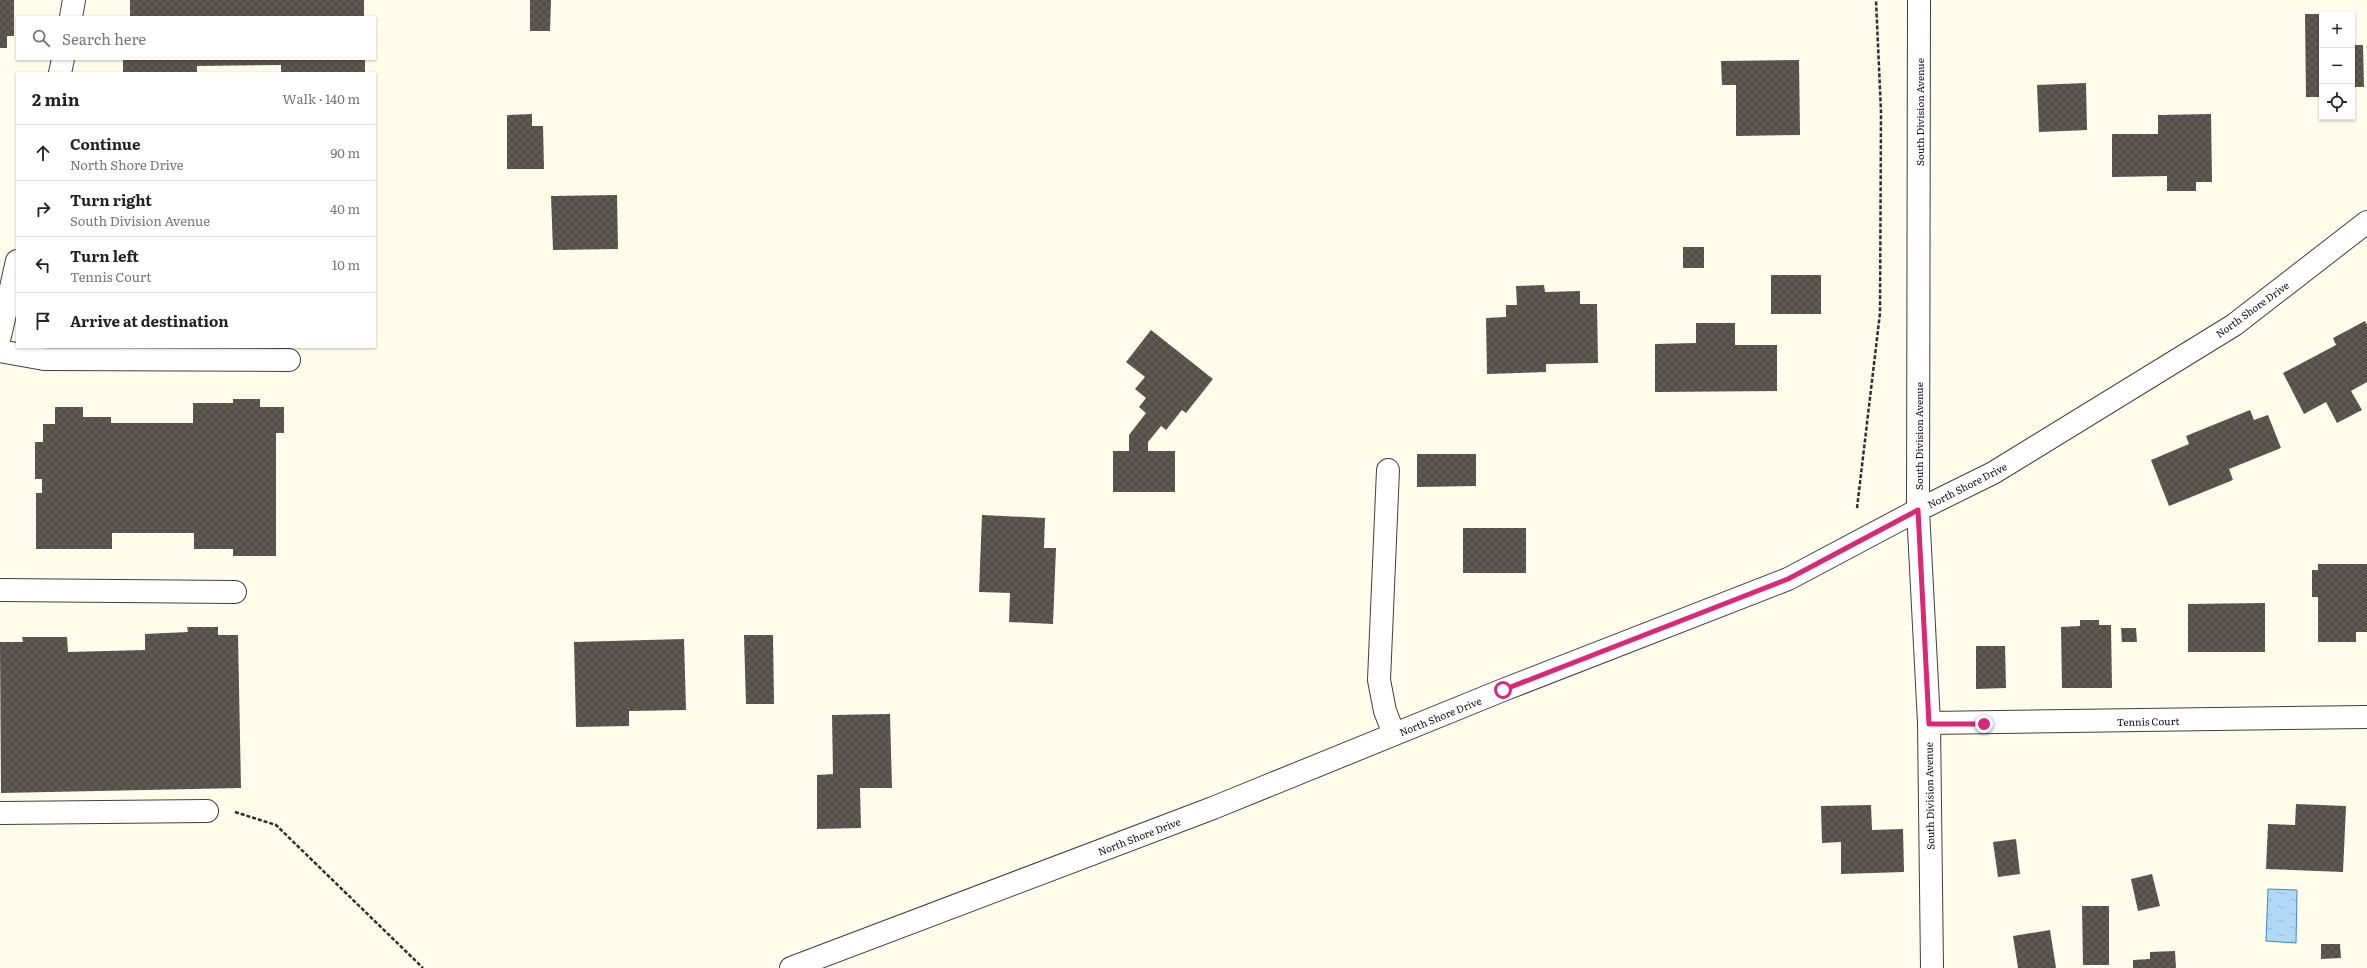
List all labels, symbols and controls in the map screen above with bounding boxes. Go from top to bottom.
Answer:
map controls [2319,12,2355,120]
button: + [2319,12,2355,48]
search box [16,16,376,60]
icon: search [30,27,52,49]
text: Search here [62,27,146,50]
button: − [2319,48,2355,84]
street label: South Division Avenue [1912,58,1927,166]
button: locate [2319,84,2355,120]
text: 2 min [32,86,80,111]
text: Walk · 140 m [283,89,360,108]
text: Continue [70,132,140,155]
icon: ahead [32,142,54,164]
text: 90 m [330,143,360,162]
text: North Shore Drive [70,155,184,174]
text: Turn right [70,188,152,211]
icon: right [32,198,54,220]
text: 40 m [330,199,360,218]
text: South Division Avenue [70,211,210,230]
text: Turn left [70,244,139,267]
icon: left [32,254,54,276]
text: 10 m [332,255,360,274]
text: Tennis Court [70,267,151,286]
street label: North Shore Drive [2212,277,2292,341]
text: Arrive at destination [70,309,229,332]
icon: arrive [32,310,54,332]
street label: South Division Avenue [1911,382,1926,490]
street label: North Shore Drive [1925,458,2009,512]
route start [1494,681,1512,699]
street label: North Shore Drive [1397,693,1483,739]
street label: Tennis Court [2117,713,2179,729]
route end [1975,715,1993,733]
street label: South Division Avenue [1921,742,1937,850]
street label: North Shore Drive [1096,813,1182,859]

